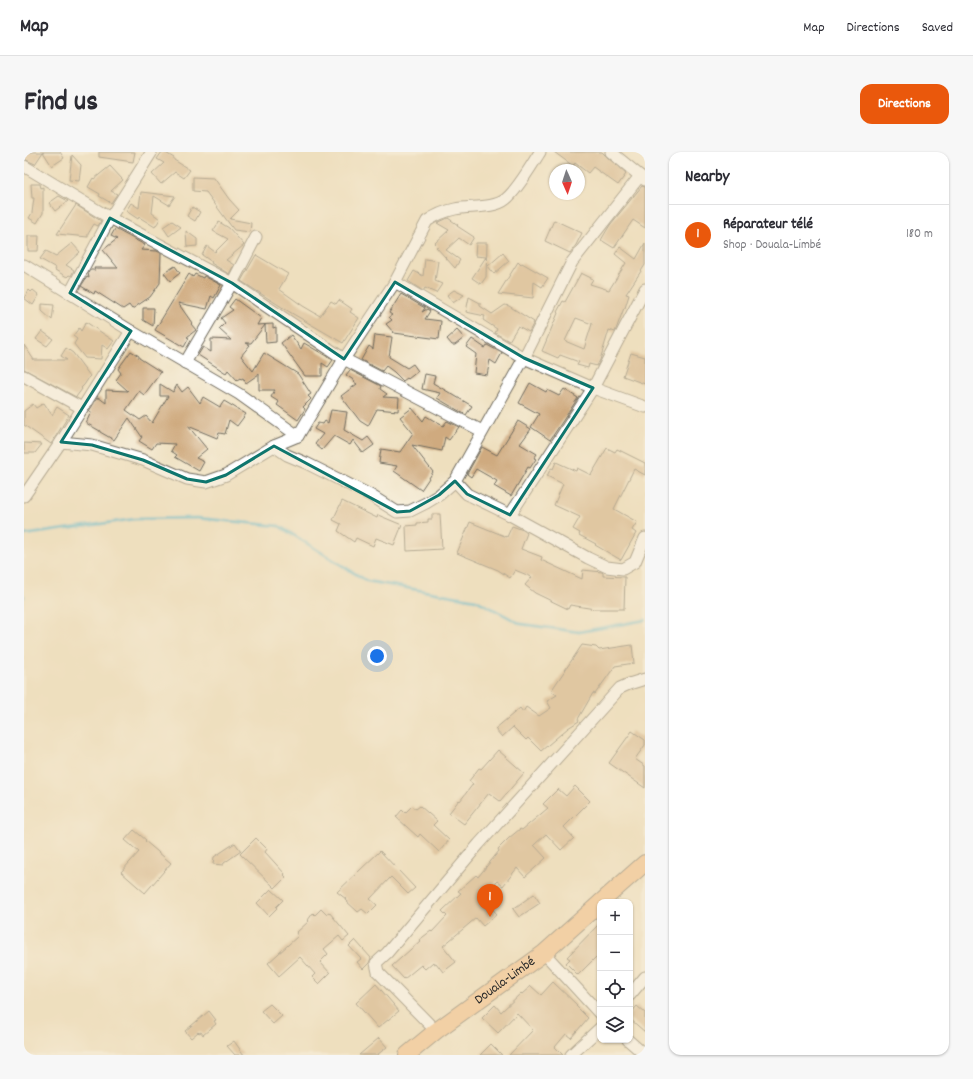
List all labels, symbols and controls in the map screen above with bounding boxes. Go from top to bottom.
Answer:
text: Map [20,14,49,41]
text: Map [803,18,825,38]
text: Directions [847,18,900,38]
text: Saved [922,18,953,38]
text: Find us [24,84,98,124]
button: Directions [860,84,949,124]
north arrow [549,164,585,200]
text: Nearby [685,166,729,190]
text: Réparateur télé [723,214,813,236]
text: 1 [697,225,699,244]
text: 180 m [906,225,933,244]
text: Shop · Douala-Limbé [723,236,821,255]
your location [367,646,387,666]
pin: 1 [477,884,503,917]
map controls [597,899,633,1043]
button: + [597,899,633,935]
button: − [597,935,633,971]
street label: Douala-Limbé [471,952,540,1010]
button: locate [597,971,633,1007]
button: layers [597,1007,633,1043]

